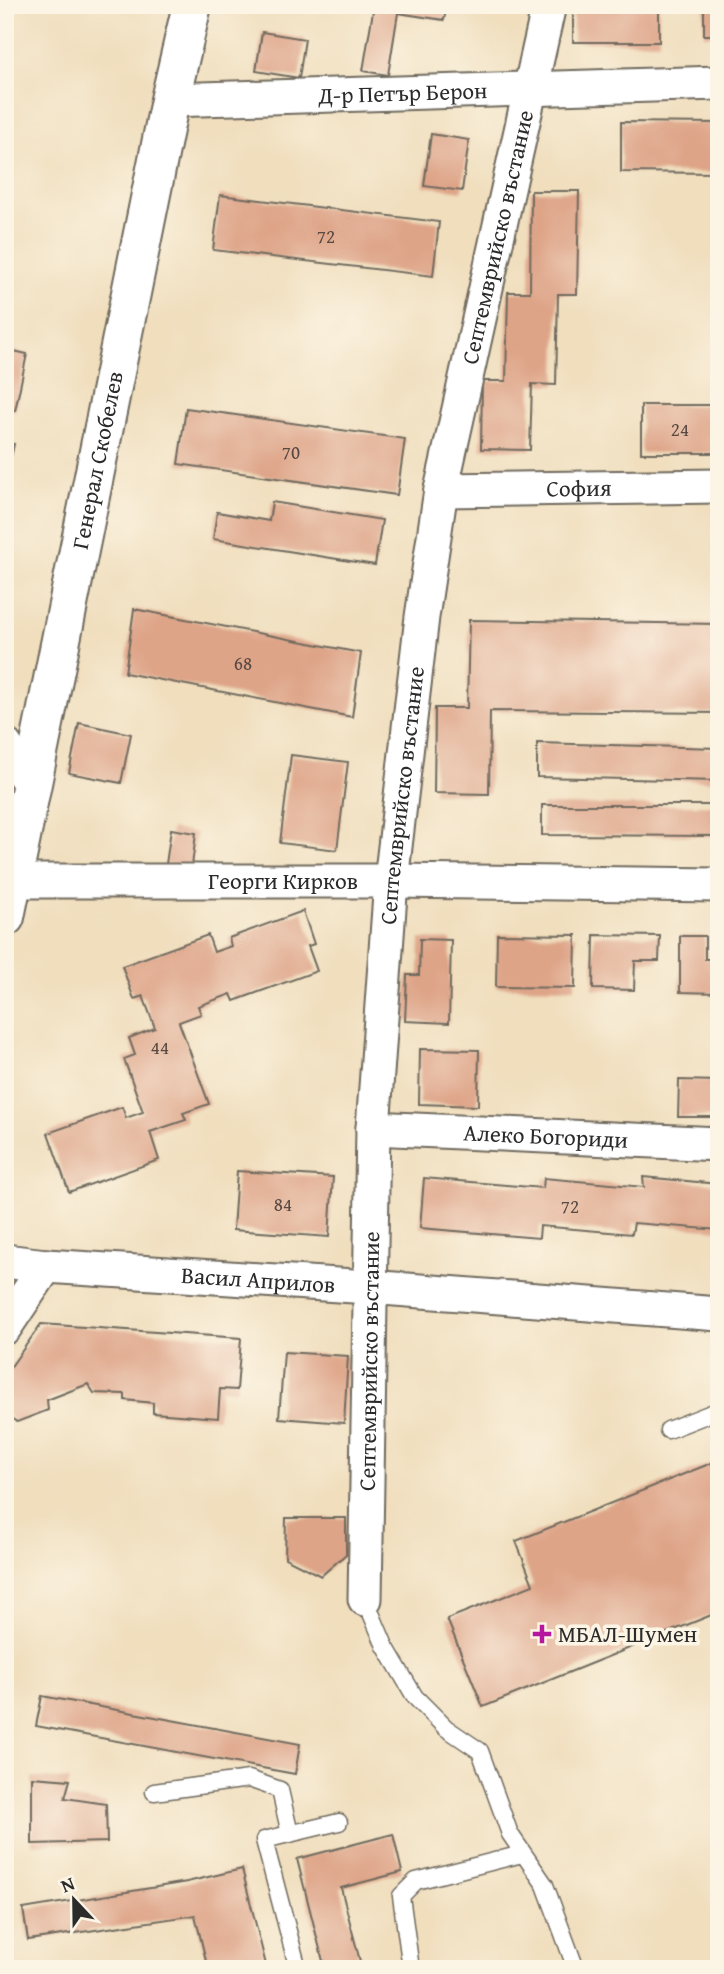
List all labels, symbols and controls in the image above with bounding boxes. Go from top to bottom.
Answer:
street label: Д-р Петър Берон [317,73,488,111]
street label: Септемврийско въстание [453,107,541,367]
house number: 72 [317,222,335,250]
street label: Генерал Скобелев [63,368,131,552]
house number: 24 [671,415,689,443]
house number: 70 [282,438,300,466]
street label: София [546,471,612,504]
house number: 68 [234,649,252,677]
street label: Септемврийско въстание [371,664,432,926]
street label: Георги Кирков [208,864,358,897]
house number: 44 [151,1033,169,1061]
street label: Алеко Богориди [463,1115,629,1156]
house number: 84 [274,1190,292,1218]
house number: 72 [561,1192,579,1220]
street label: Септемврийско въстание [350,1231,387,1491]
street label: Васил Априлов [180,1258,336,1301]
place label: МБАЛ-Шумен [558,1617,697,1650]
marker: МБАЛ-Шумен [532,1624,552,1644]
north arrow [38,1866,108,1936]
text: N [56,1869,79,1900]

